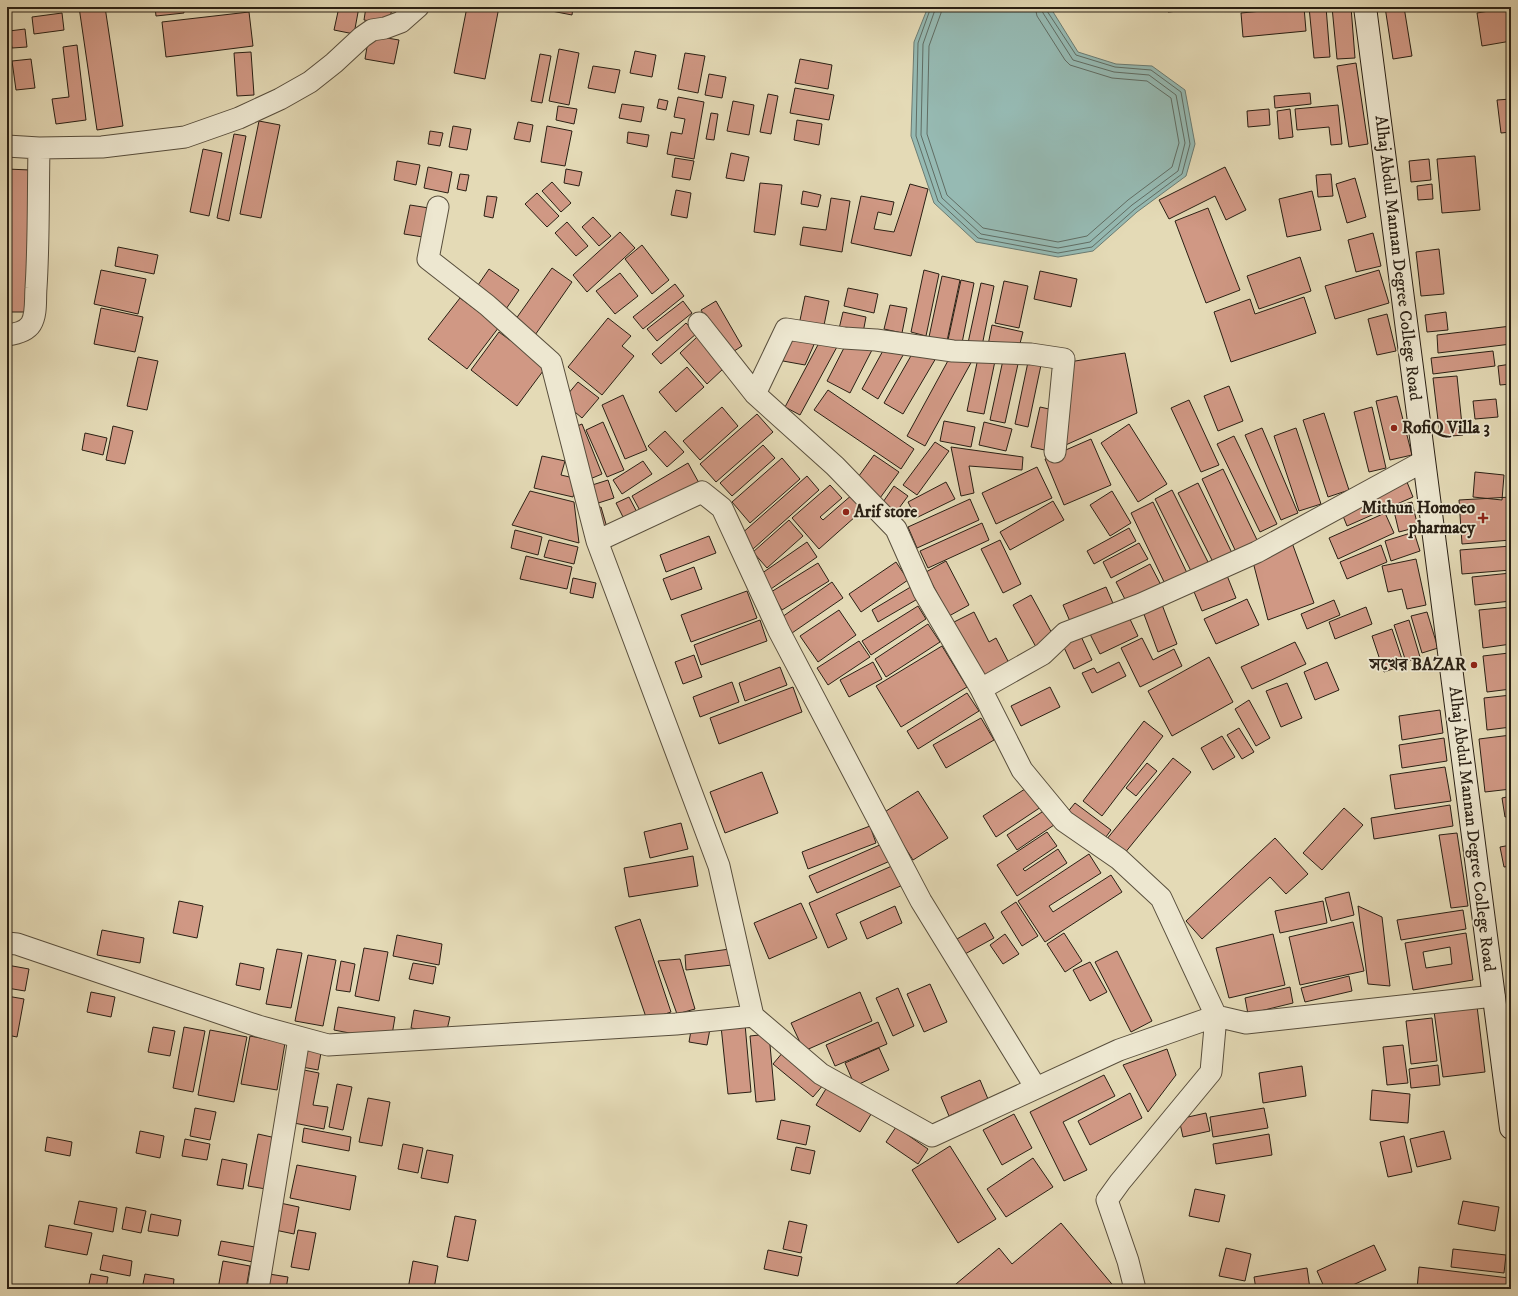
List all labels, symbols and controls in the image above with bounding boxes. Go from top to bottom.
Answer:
street label: Alhaj Abdul Mannan Degree College Road [1370,114,1426,402]
place label: RofiQ Villa 3 [1402,417,1490,439]
marker: RofiQ Villa 3 [1389,423,1399,433]
place label: Mithun Homoeo pharmacy [1362,497,1476,539]
place label: Arif store [853,501,917,523]
marker: Arif store [841,507,851,517]
marker: Mithun Homoeo pharmacy [1478,513,1488,523]
place label: সখের BAZAR [1368,654,1467,676]
marker: সখের BAZAR [1469,660,1479,670]
street label: Alhaj Abdul Mannan Degree College Road [1444,685,1500,973]

